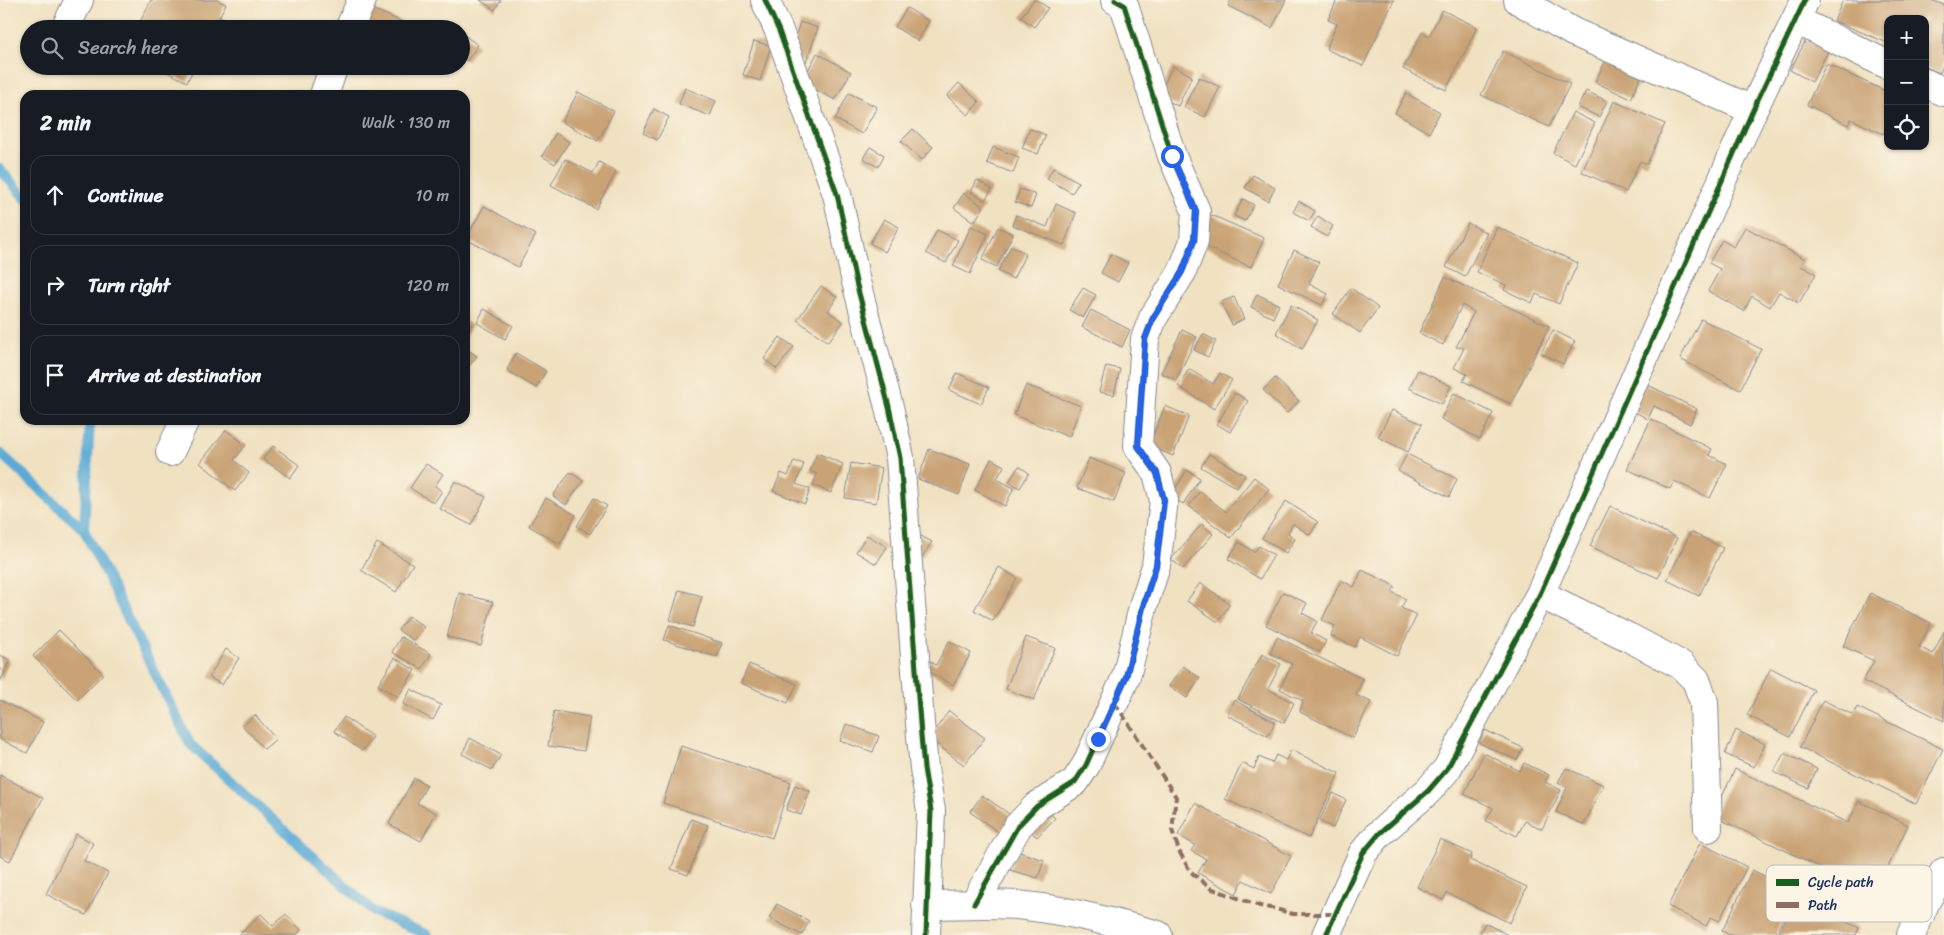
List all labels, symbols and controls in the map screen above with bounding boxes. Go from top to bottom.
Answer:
map controls [1884,15,1929,150]
button: + [1884,15,1929,60]
search box [20,20,470,75]
text: Search here [78,31,178,64]
icon: search [38,34,66,62]
button: − [1884,60,1929,105]
text: 2 min [40,104,91,142]
button: locate [1884,105,1929,150]
text: Walk · 130 m [362,108,450,137]
route start [1161,145,1184,168]
text: Continue [88,179,164,212]
icon: ahead [41,181,69,209]
text: 10 m [416,181,449,210]
text: Turn right [88,269,170,302]
icon: right [41,271,69,299]
text: 120 m [406,271,449,300]
text: Arrive at destination [88,359,261,392]
icon: arrive [41,361,69,389]
route end [1087,728,1110,751]
legend [1766,865,1932,922]
text: Cycle path [1808,870,1874,895]
text: Path [1808,893,1837,918]

